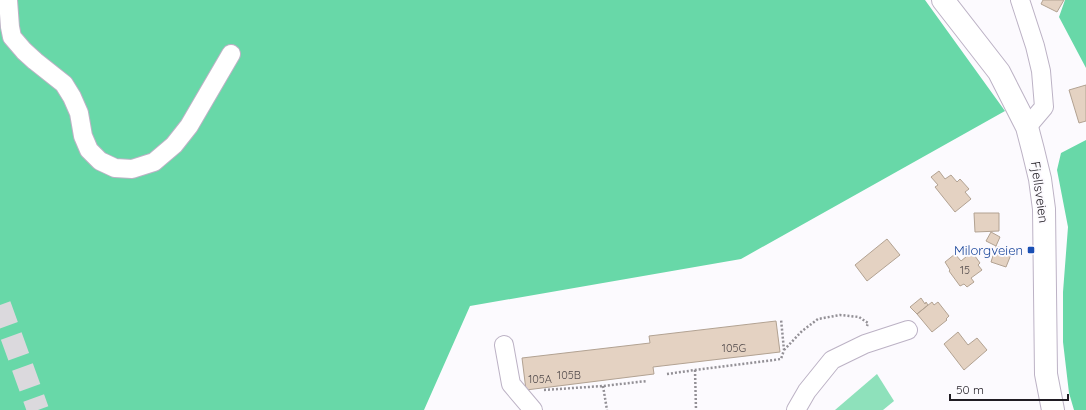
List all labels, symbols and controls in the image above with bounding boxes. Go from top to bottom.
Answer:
street label: Fjellsveien [1028,160,1052,224]
place label: Milorgveien [954,242,1023,258]
marker: Milorgveien [1026,245,1036,255]
house number: 15 [960,263,970,277]
house number: 105G [722,341,746,355]
house number: 105B [557,368,581,382]
house number: 105A [528,372,552,386]
scale bar [950,376,1068,402]
text: 50 m [956,382,984,397]

